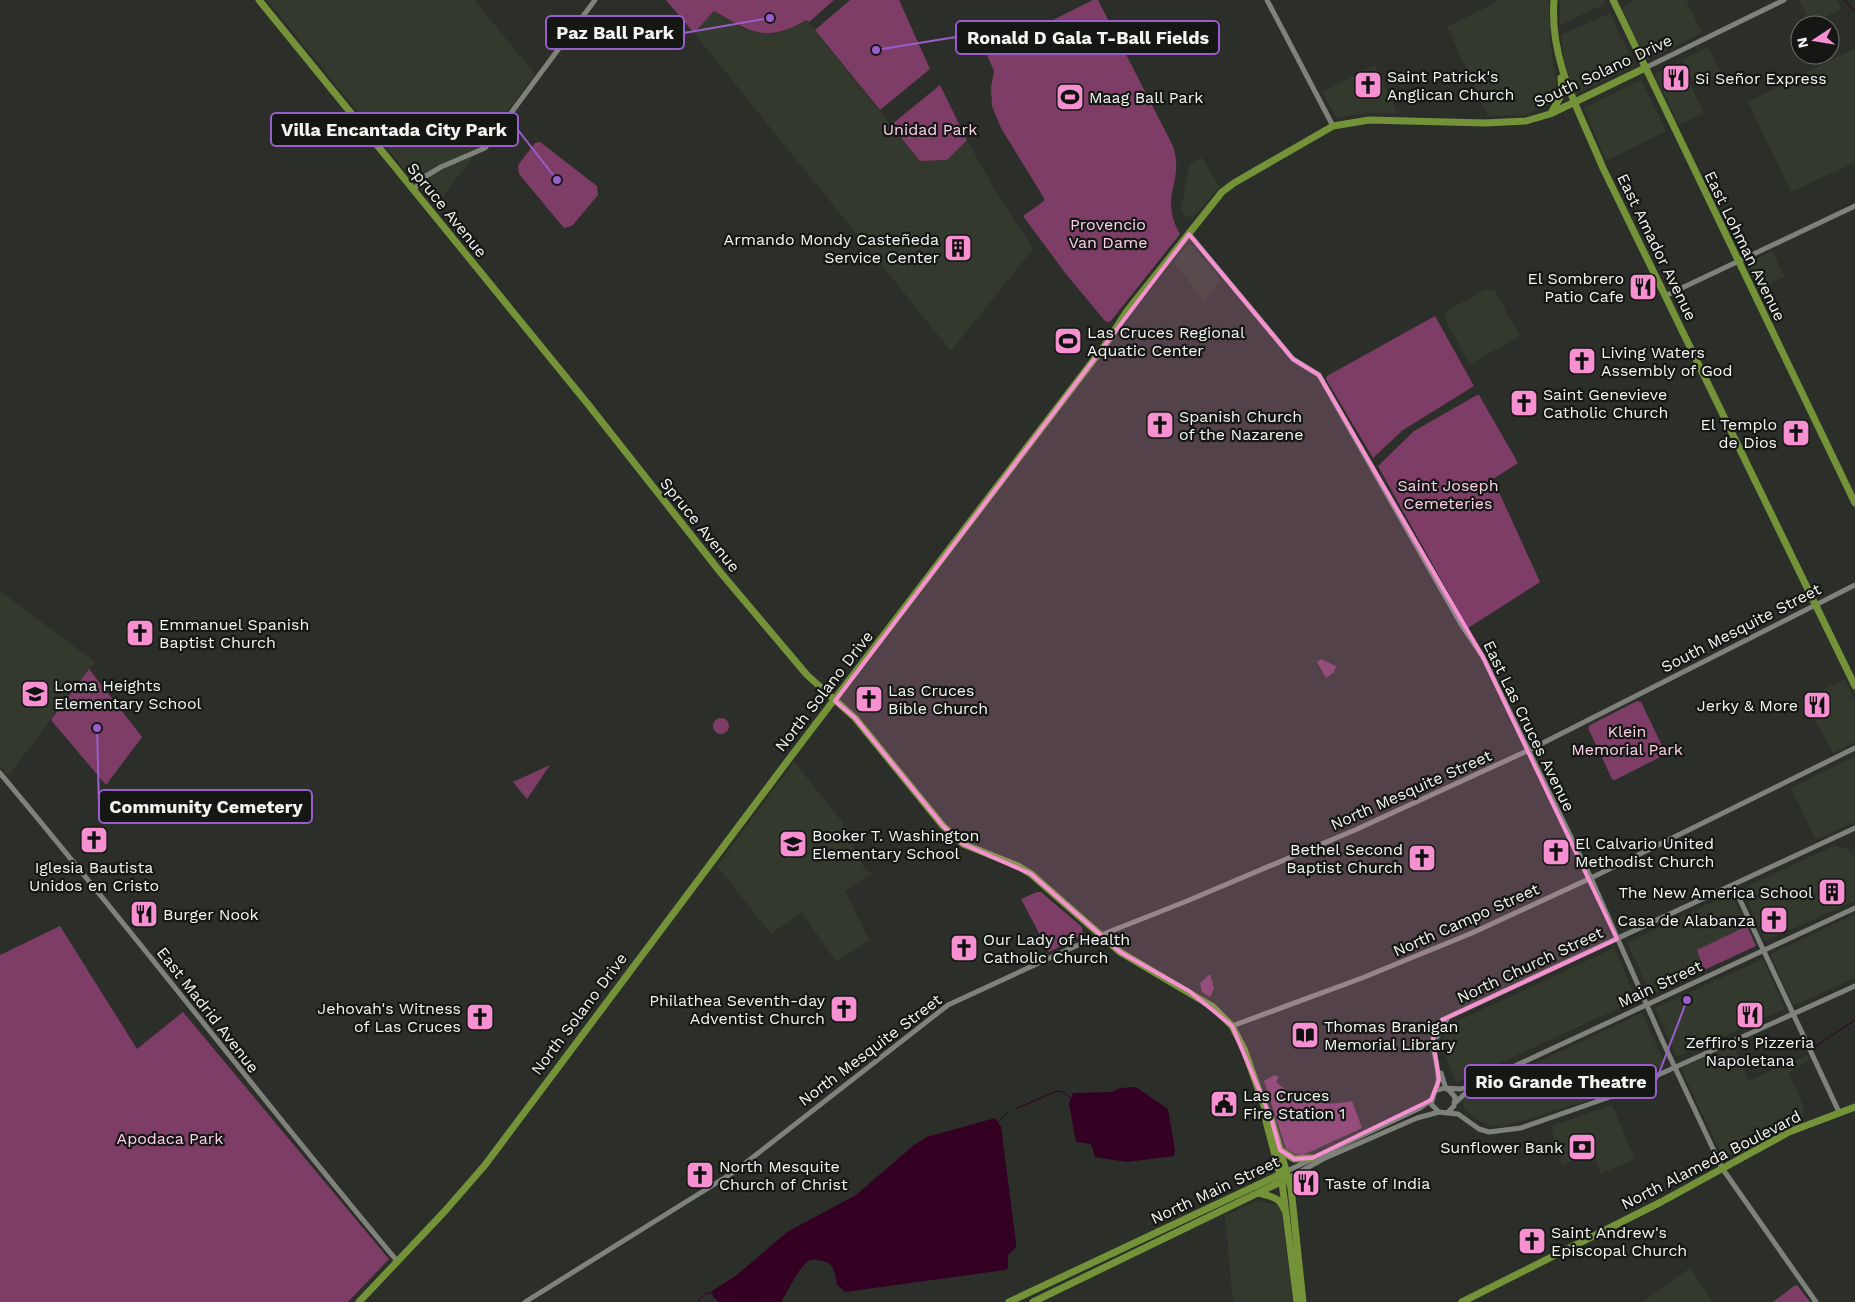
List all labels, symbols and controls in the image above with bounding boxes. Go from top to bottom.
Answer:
north arrow [1790,15,1840,65]
callout: Paz Ball Park [546,16,684,49]
callout: Ronald D Gala T-Ball Fields [956,21,1219,54]
text: Paz Ball Park [556,22,675,43]
text: Ronald D Gala T-Ball Fields [967,27,1209,48]
street label: South Solano Drive [1531,31,1675,111]
text: N [1793,36,1811,49]
restaurant icon: Si Señor Express [1661,63,1691,93]
place label: Saint Patrick's Anglican Church [1387,67,1514,104]
place label: Si Señor Express [1695,69,1827,88]
church icon: Saint Patrick's Anglican Church [1353,70,1383,100]
sports icon: Maag Ball Park [1055,82,1085,112]
place label: Maag Ball Park [1089,88,1203,107]
callout: Villa Encantada City Park [271,113,518,146]
text: Villa Encantada City Park [281,119,508,140]
park label: Unidad Park [883,120,977,139]
street label: Spruce Avenue [403,159,491,261]
street label: East Lohman Avenue [1700,168,1790,324]
street label: East Amador Avenue [1613,170,1701,324]
park label: Provencio Van Dame [1069,215,1147,252]
place label: Armando Mondy Casteñeda Service Center [724,230,939,267]
building icon: Armando Mondy Casteñeda Service Center [943,233,973,263]
place label: El Sombrero Patio Cafe [1527,269,1624,306]
restaurant icon: El Sombrero Patio Cafe [1628,272,1658,302]
place label: Las Cruces Regional Aquatic Center [1087,323,1245,360]
sports icon: Las Cruces Regional Aquatic Center [1053,326,1083,356]
place label: Living Waters Assembly of God [1601,343,1732,380]
church icon: Living Waters Assembly of God [1567,346,1597,376]
place label: Saint Genevieve Catholic Church [1543,385,1668,422]
church icon: Saint Genevieve Catholic Church [1509,388,1539,418]
place label: Spanish Church of the Nazarene [1179,407,1303,444]
church icon: Spanish Church of the Nazarene [1145,410,1175,440]
place label: El Templo de Dios [1701,415,1777,452]
church icon: El Templo de Dios [1781,418,1811,448]
street label: Spruce Avenue [656,474,744,576]
park label: Saint Joseph Cemeteries [1397,476,1499,513]
street label: South Mesquite Street [1658,579,1824,677]
place label: Emmanuel Spanish Baptist Church [159,615,309,652]
church icon: Emmanuel Spanish Baptist Church [125,618,155,648]
street label: North Solano Drive [771,627,877,755]
street label: East Las Cruces Avenue [1479,637,1579,815]
place label: Loma Heights Elementary School [54,676,202,713]
school or university icon: Loma Heights Elementary School [20,679,50,709]
place label: Las Cruces Bible Church [888,681,988,718]
church icon: Las Cruces Bible Church [854,684,884,714]
restaurant icon: Jerky & More [1802,690,1832,720]
place label: Jerky & More [1697,696,1798,715]
park label: Klein Memorial Park [1571,722,1683,759]
street label: North Mesquite Street [1328,746,1495,834]
callout: Community Cemetery [99,790,312,823]
text: Community Cemetery [109,796,304,817]
church icon: Iglesia Bautista Unidos en Cristo [79,825,109,855]
place label: Booker T. Washington Elementary School [812,826,979,863]
school or university icon: Booker T. Washington Elementary School [778,829,808,859]
place label: El Calvario United Methodist Church [1575,834,1715,871]
church icon: El Calvario United Methodist Church [1541,837,1571,867]
place label: Bethel Second Baptist Church [1286,840,1403,877]
church icon: Bethel Second Baptist Church [1407,843,1437,873]
place label: Iglesia Bautista Unidos en Cristo [29,858,159,895]
building icon: The New America School [1817,877,1847,907]
street label: North Campo Street [1390,879,1542,961]
place label: The New America School [1618,883,1813,902]
restaurant icon: Burger Nook [129,899,159,929]
place label: Burger Nook [163,905,259,924]
church icon: Casa de Alabanza [1759,905,1789,935]
place label: Casa de Alabanza [1617,911,1755,930]
street label: North Church Street [1454,923,1606,1007]
place label: Our Lady of Health Catholic Church [983,930,1130,967]
church icon: Our Lady of Health Catholic Church [949,933,979,963]
street label: East Madrid Avenue [153,943,263,1077]
street label: North Solano Drive [527,949,631,1079]
street label: Main Street [1615,956,1705,1012]
street label: North Mesquite Street [795,990,946,1110]
place label: Philathea Seventh-day Adventist Church [649,991,826,1028]
church icon: Philathea Seventh-day Adventist Church [829,994,859,1024]
place label: Jehovah's Witness of Las Cruces [317,999,461,1036]
restaurant icon: Zeffiro's Pizzeria Napoletana [1735,1000,1765,1030]
church icon: Jehovah's Witness of Las Cruces [465,1002,495,1032]
place label: Thomas Branigan Memorial Library [1324,1017,1458,1054]
library icon: Thomas Branigan Memorial Library [1290,1020,1320,1050]
place label: Zeffiro's Pizzeria Napoletana [1686,1033,1814,1070]
callout: Rio Grande Theatre [1465,1065,1656,1098]
text: Rio Grande Theatre [1475,1071,1647,1092]
place label: Las Cruces Fire Station 1 [1243,1086,1346,1123]
public building icon: Las Cruces Fire Station 1 [1209,1089,1239,1119]
street label: North Alameda Boulevard [1618,1106,1804,1214]
park label: Apodaca Park [117,1129,223,1148]
bank icon: Sunflower Bank [1567,1132,1597,1162]
place label: Sunflower Bank [1440,1138,1563,1157]
street label: North Main Street [1148,1152,1283,1228]
place label: North Mesquite Church of Christ [719,1157,848,1194]
church icon: North Mesquite Church of Christ [685,1160,715,1190]
restaurant icon: Taste of India [1291,1168,1321,1198]
place label: Taste of India [1325,1174,1430,1193]
place label: Saint Andrew's Episcopal Church [1551,1223,1687,1260]
church icon: Saint Andrew's Episcopal Church [1517,1226,1547,1256]

